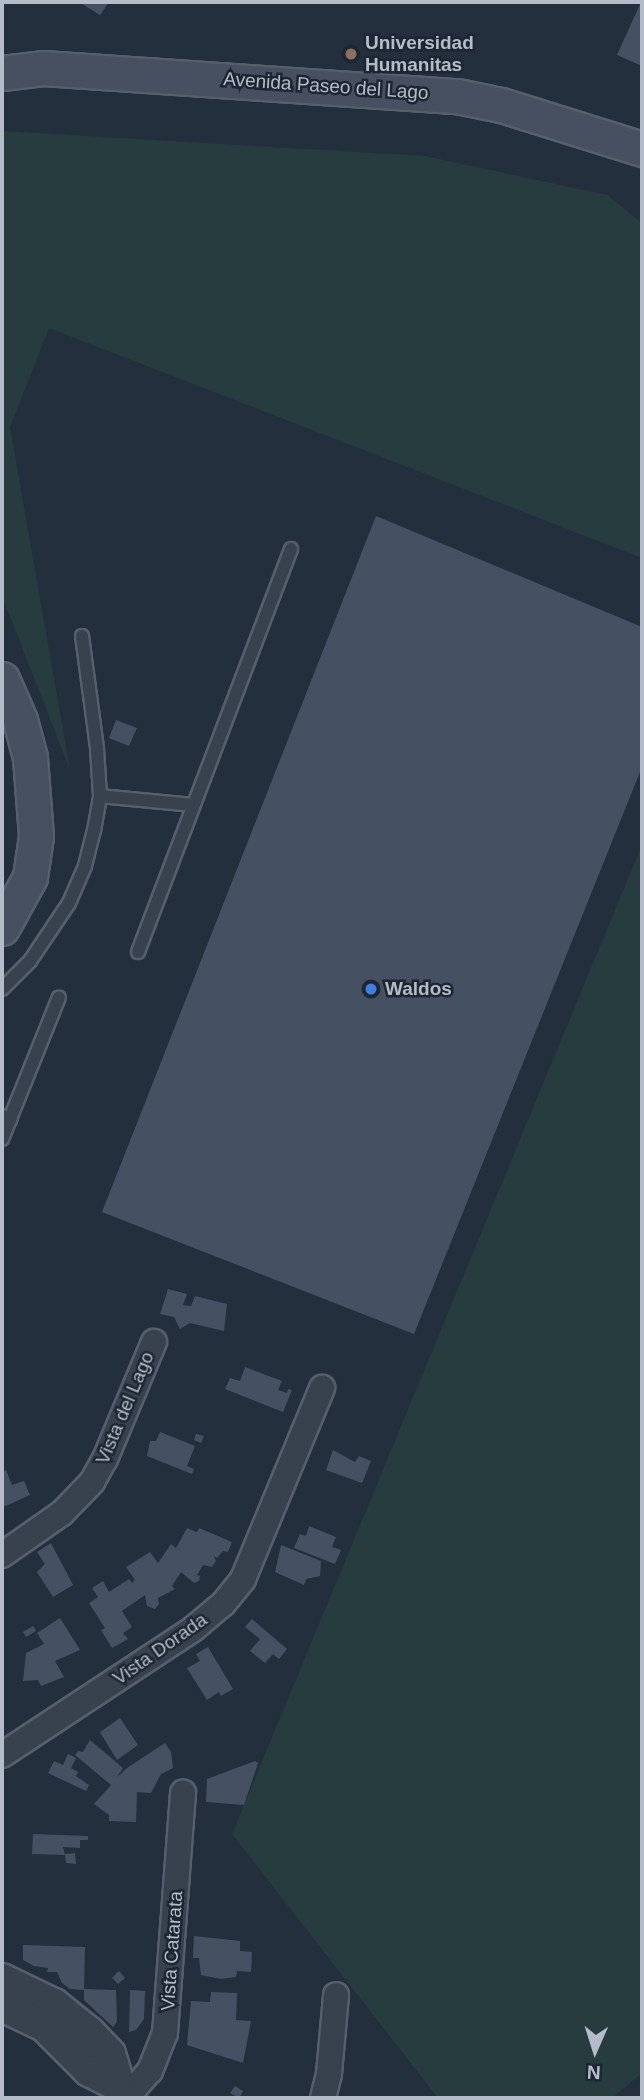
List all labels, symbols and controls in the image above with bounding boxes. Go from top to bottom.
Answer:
place label: Universidad Humanitas [365,32,474,76]
marker: Universidad Humanitas [343,46,359,62]
street label: Avenida Paseo del Lago [223,67,429,105]
place label: Waldos [385,978,452,1000]
marker: Waldos [363,981,379,997]
street label: Vista del Lago [91,1348,159,1468]
street label: Vista Dorada [109,1608,211,1690]
street label: Vista Catarata [156,1890,188,2012]
north arrow [560,2016,630,2086]
text: N [586,2062,601,2083]

